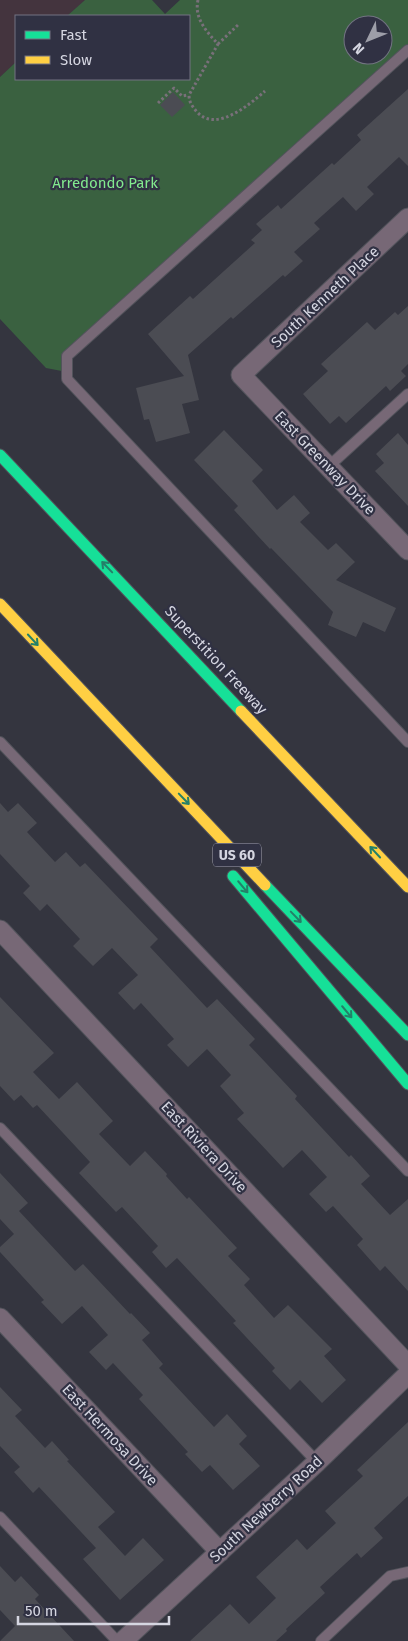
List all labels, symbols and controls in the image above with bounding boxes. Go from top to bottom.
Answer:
legend [15,15,190,80]
north arrow [343,15,393,65]
text: Fast [60,26,87,44]
text: N [349,39,368,58]
text: Slow [60,51,92,69]
park label: Arredondo Park [52,174,158,192]
street label: South Kenneth Place [267,242,383,352]
street label: East Greenway Drive [271,407,379,519]
one-way arrow [101,561,113,573]
street label: Superstition Freeway [161,602,271,718]
one-way arrow [27,633,39,646]
one-way arrow [178,793,190,806]
road number: US 60 [213,844,261,866]
one-way arrow [369,845,381,858]
one-way arrow [237,881,249,894]
one-way arrow [290,911,302,923]
one-way arrow [342,1005,353,1018]
street label: East Riviera Drive [157,1098,251,1196]
street label: East Hermosa Drive [58,1381,162,1489]
street label: South Newberry Road [206,1452,326,1566]
scale bar [18,1594,169,1626]
text: 50 m [25,1602,58,1620]

